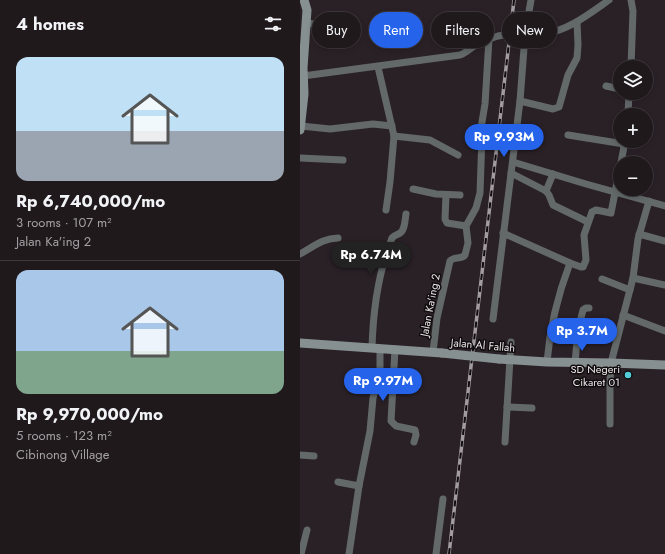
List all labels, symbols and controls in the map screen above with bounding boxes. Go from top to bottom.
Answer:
text: 4 homes [16,12,84,36]
chip: Buy [312,12,361,48]
chip: Rent [369,12,423,48]
chip: Filters [431,12,494,48]
chip: New [502,12,557,48]
icon: filters [262,13,284,35]
map controls [613,60,653,196]
button: layers [613,60,653,100]
icon: home [114,83,186,155]
button: + [613,108,653,148]
pin: Rp 9.93M [463,124,545,158]
text: Rp 9.93M [474,127,534,146]
button: − [613,156,653,196]
text: Rp 6,740,000/mo [16,189,165,213]
text: 3 rooms · 107 m² [16,213,112,232]
text: Jalan Ka'ing 2 [16,232,91,251]
pin: Rp 6.74M [330,242,412,276]
text: Rp 6.74M [340,245,402,264]
street label: Jalan Ka'ing 2 [416,272,444,340]
icon: home [114,296,186,368]
pin: Rp 3.7M [545,318,619,352]
text: Rp 3.7M [556,321,608,340]
street label: Jalan Al Fallah [448,334,516,356]
place label: SD Negeri Cikaret 01 [570,361,620,390]
pin: Rp 9.97M [342,368,424,402]
marker: SD Negeri Cikaret 01 [623,370,633,380]
text: Rp 9.97M [353,371,413,390]
text: Rp 9,970,000/mo [16,402,163,426]
text: 5 rooms · 123 m² [16,426,112,445]
text: Cibinong Village [16,445,109,464]

